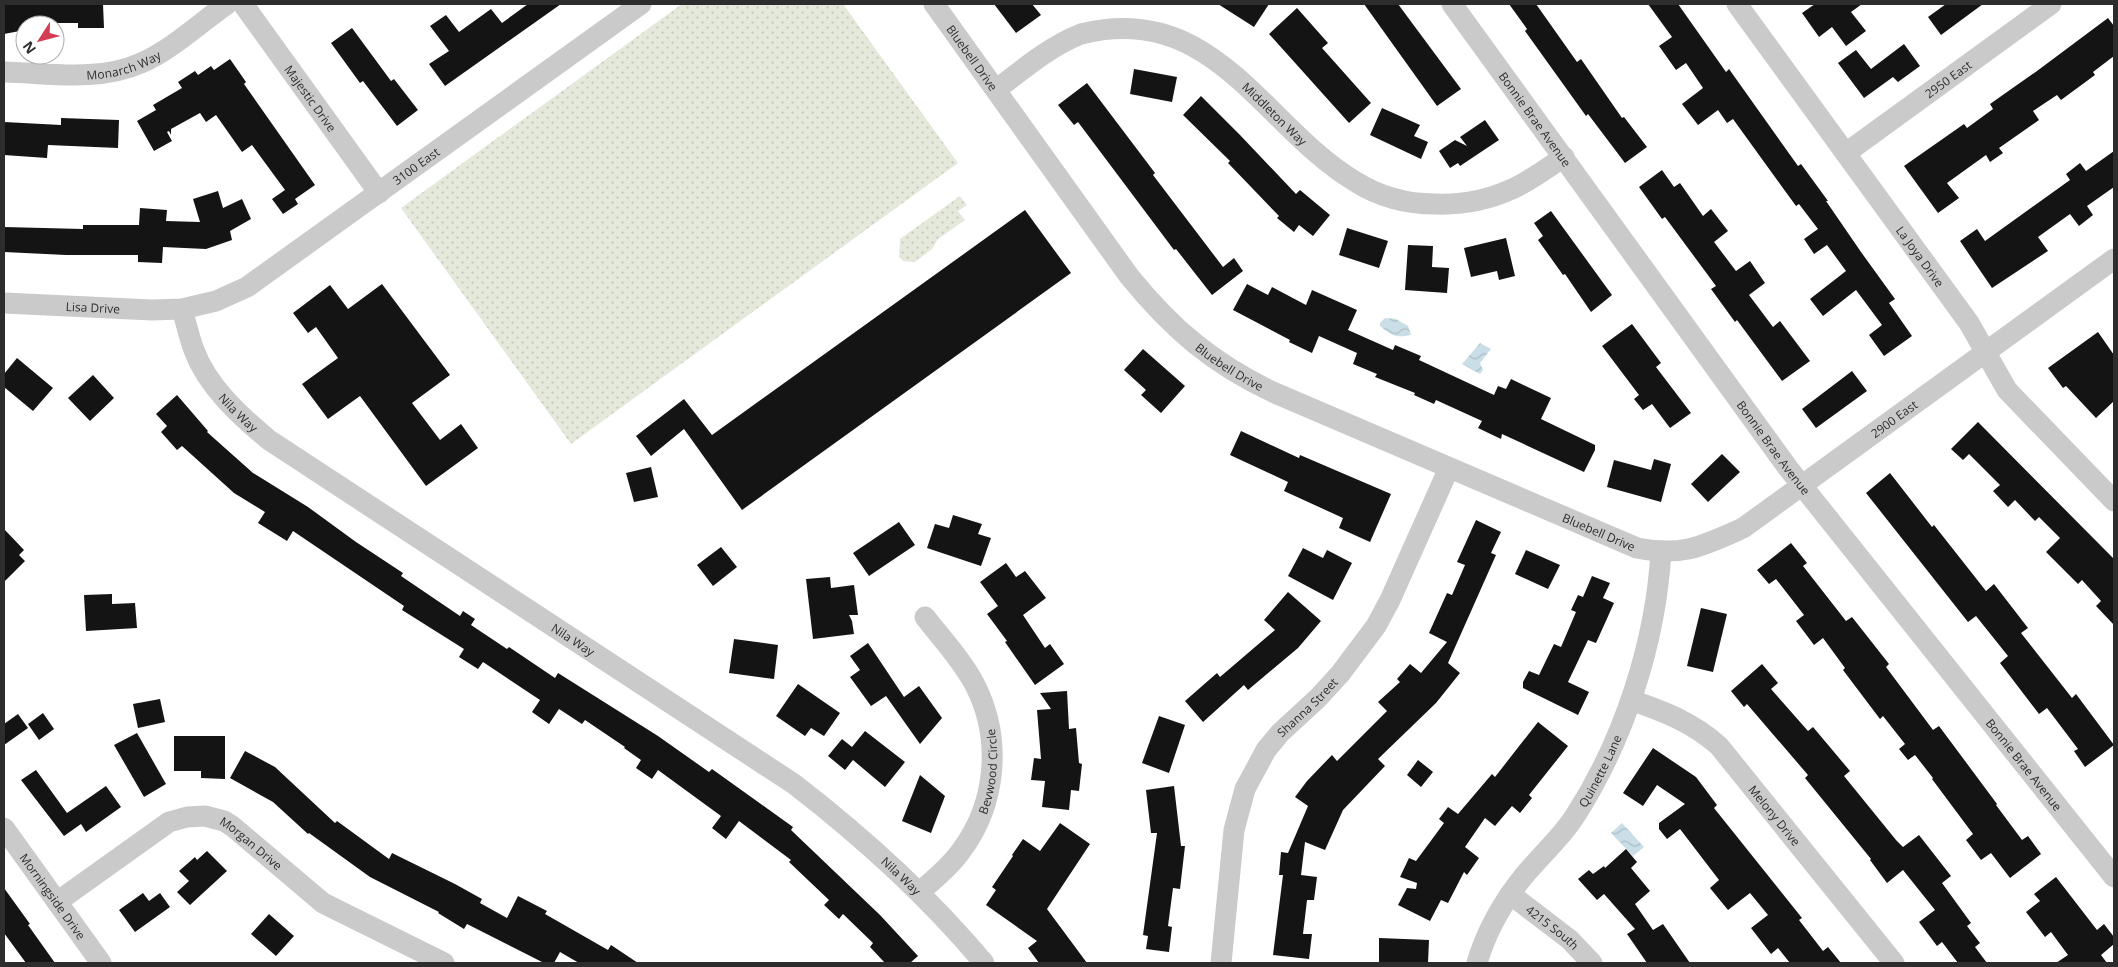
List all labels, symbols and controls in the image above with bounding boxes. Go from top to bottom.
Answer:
north arrow [15,15,65,65]
street label: Bluebell Drive [943,21,1002,94]
text: N [18,38,40,58]
street label: Monarch Way [86,46,165,83]
street label: 2950 East [1921,56,1975,102]
street label: Majestic Drive [281,61,341,135]
street label: Bonnie Brae Avenue [1495,68,1576,170]
street label: Middleton Way [1239,78,1312,150]
street label: 3100 East [389,143,443,188]
street label: La Joya Drive [1893,222,1949,291]
street label: Lisa Drive [65,297,121,317]
street label: Bluebell Drive [1192,339,1267,395]
street label: Nila Way [215,389,263,436]
street label: 2900 East [1867,396,1921,441]
street label: Bonnie Brae Avenue [1733,397,1815,498]
street label: Bluebell Drive [1560,509,1638,555]
street label: Nila Way [548,619,599,660]
street label: Shanna Street [1273,674,1341,740]
street label: Bonnie Brae Avenue [1982,715,2067,814]
street label: Bevwood Circle [974,727,1001,816]
street label: Quinette Lane [1574,732,1625,810]
street label: Melony Drive [1745,781,1805,849]
street label: Morgan Drive [217,812,286,874]
street label: Morningside Drive [16,850,90,943]
street label: Nila Way [878,853,926,899]
street label: 4215 South [1523,901,1583,953]

